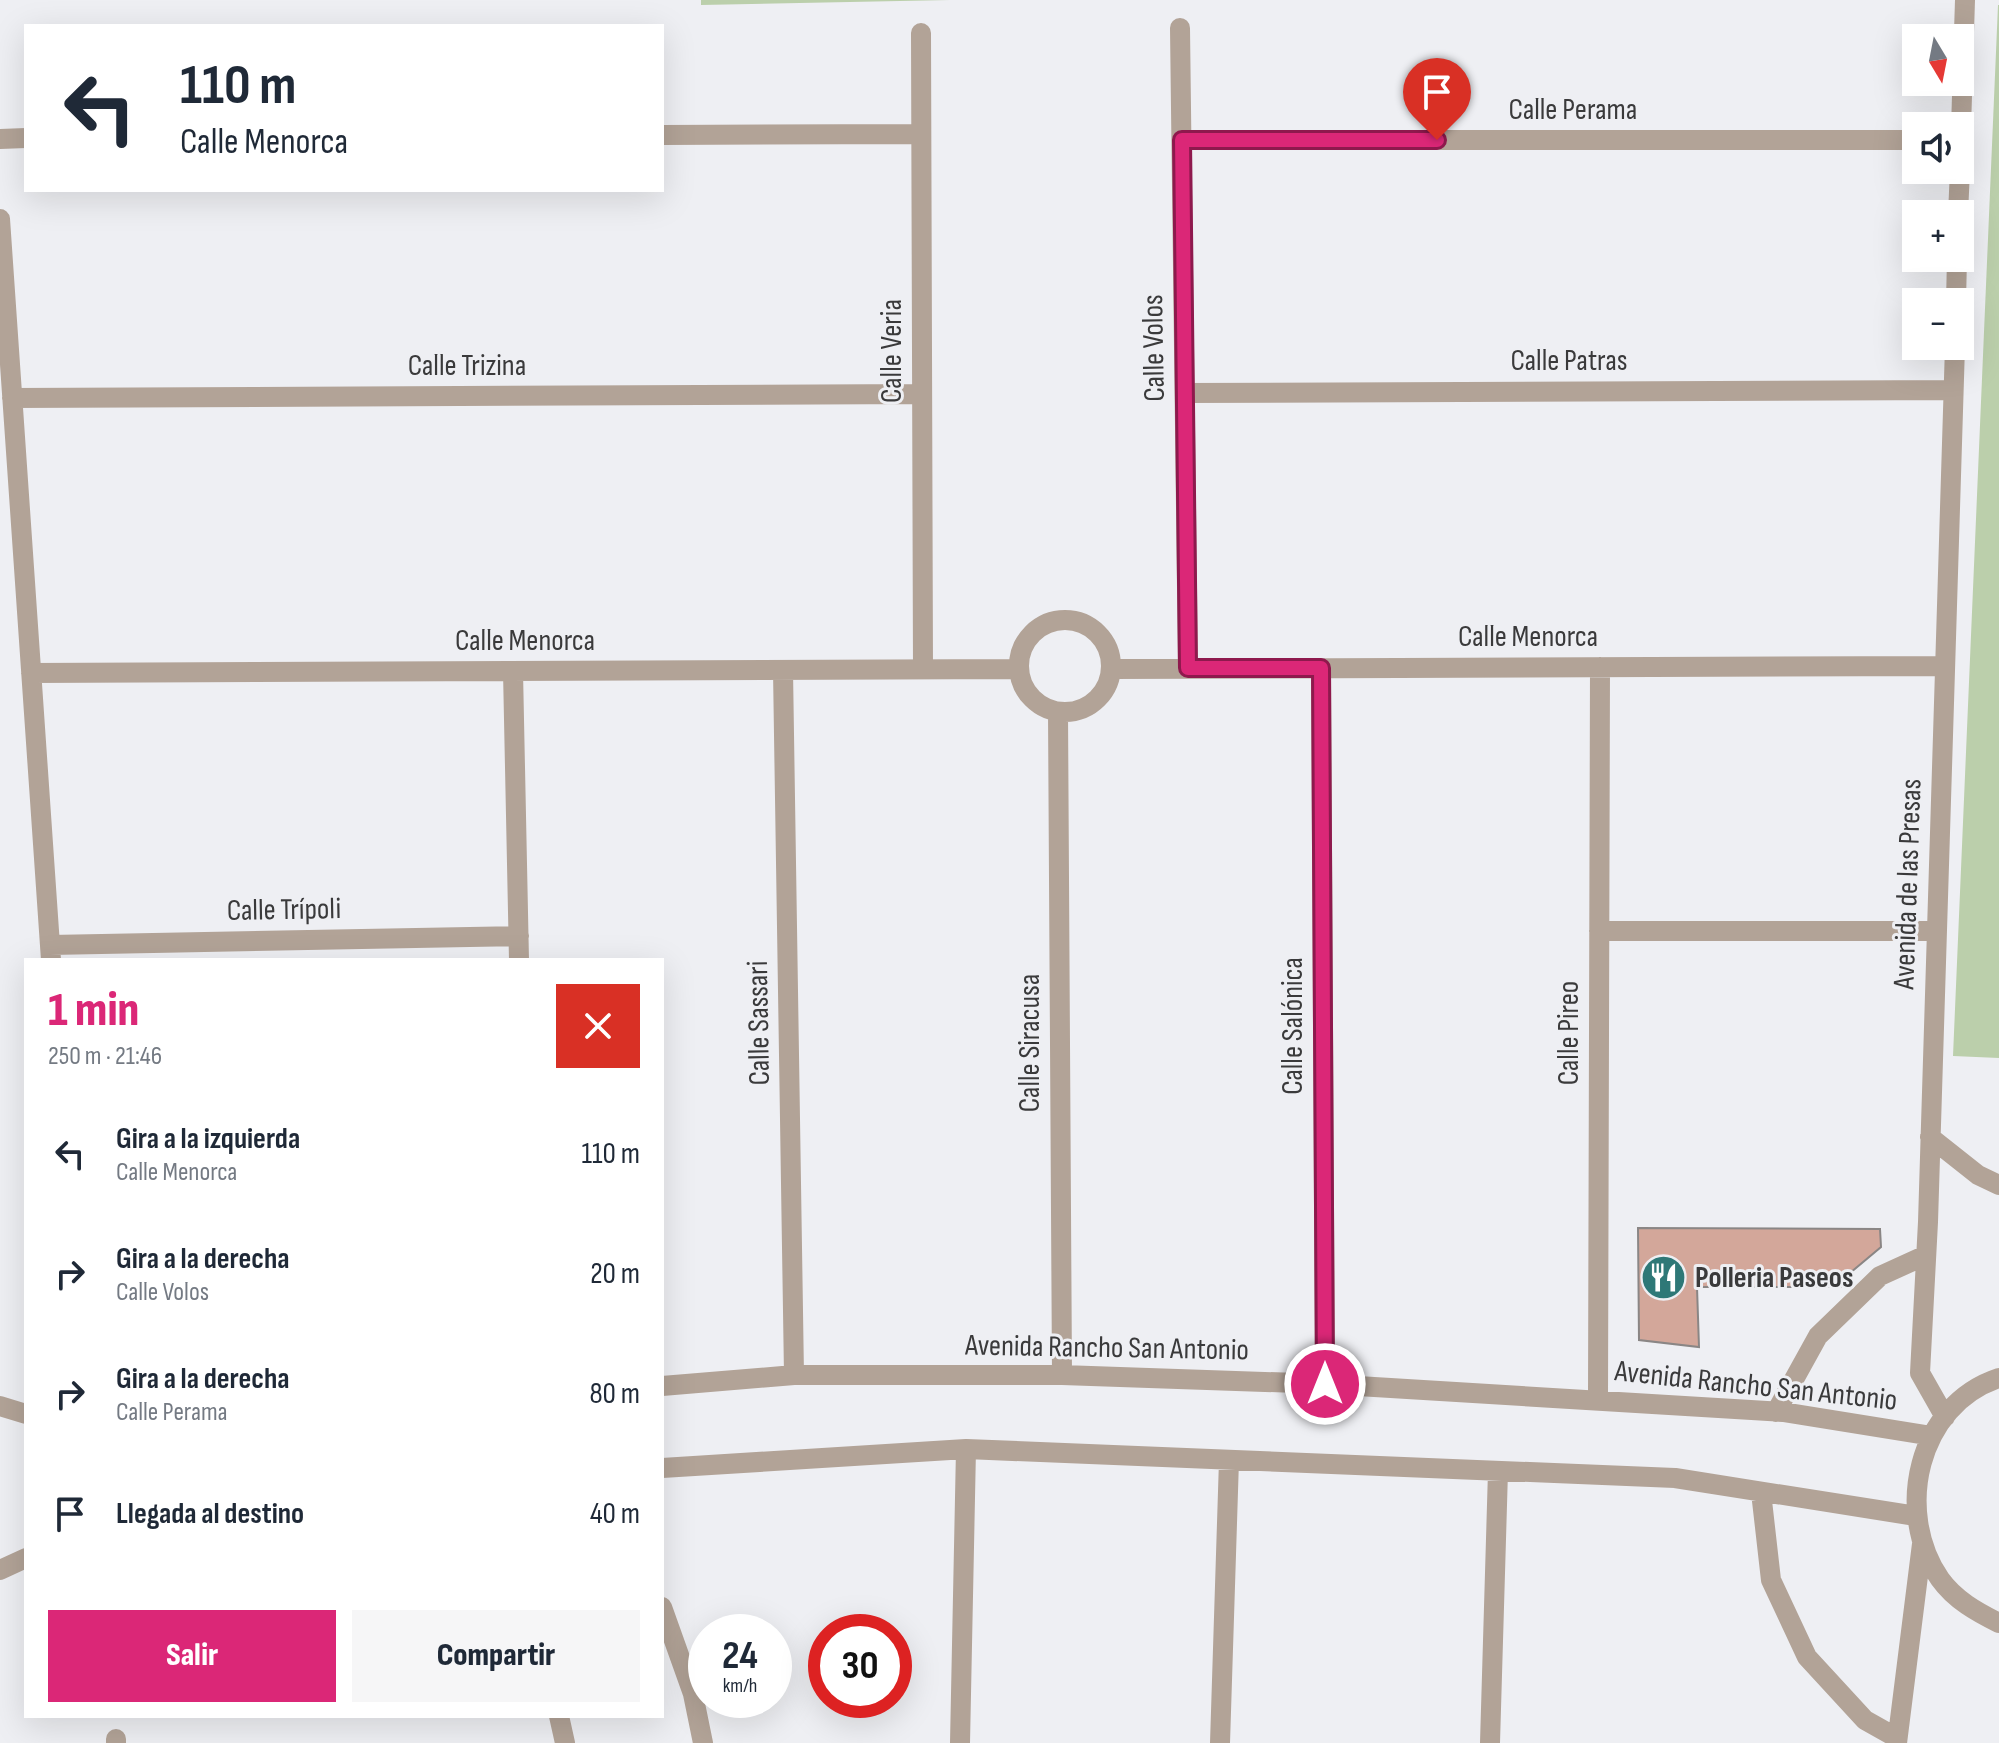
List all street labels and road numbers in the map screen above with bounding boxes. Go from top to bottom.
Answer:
street label: Calle Perama [1509,92,1637,128]
street label: Calle Volos [1135,294,1173,402]
street label: Calle Veria [874,299,910,403]
street label: Calle Patras [1511,343,1628,379]
street label: Calle Trizina [408,348,526,384]
street label: Calle Menorca [1458,619,1598,655]
street label: Calle Menorca [455,623,595,659]
street label: Avenida de las Presas [1886,778,1930,991]
street label: Calle Trípoli [226,891,342,929]
street label: Calle Salónica [1275,957,1311,1095]
street label: Calle Sassari [740,960,778,1086]
street label: Calle Siracusa [1012,974,1048,1112]
street label: Calle Pireo [1551,981,1587,1085]
street label: Avenida Rancho San Antonio [964,1328,1249,1368]
street label: Avenida Rancho San Antonio [1612,1353,1899,1419]

